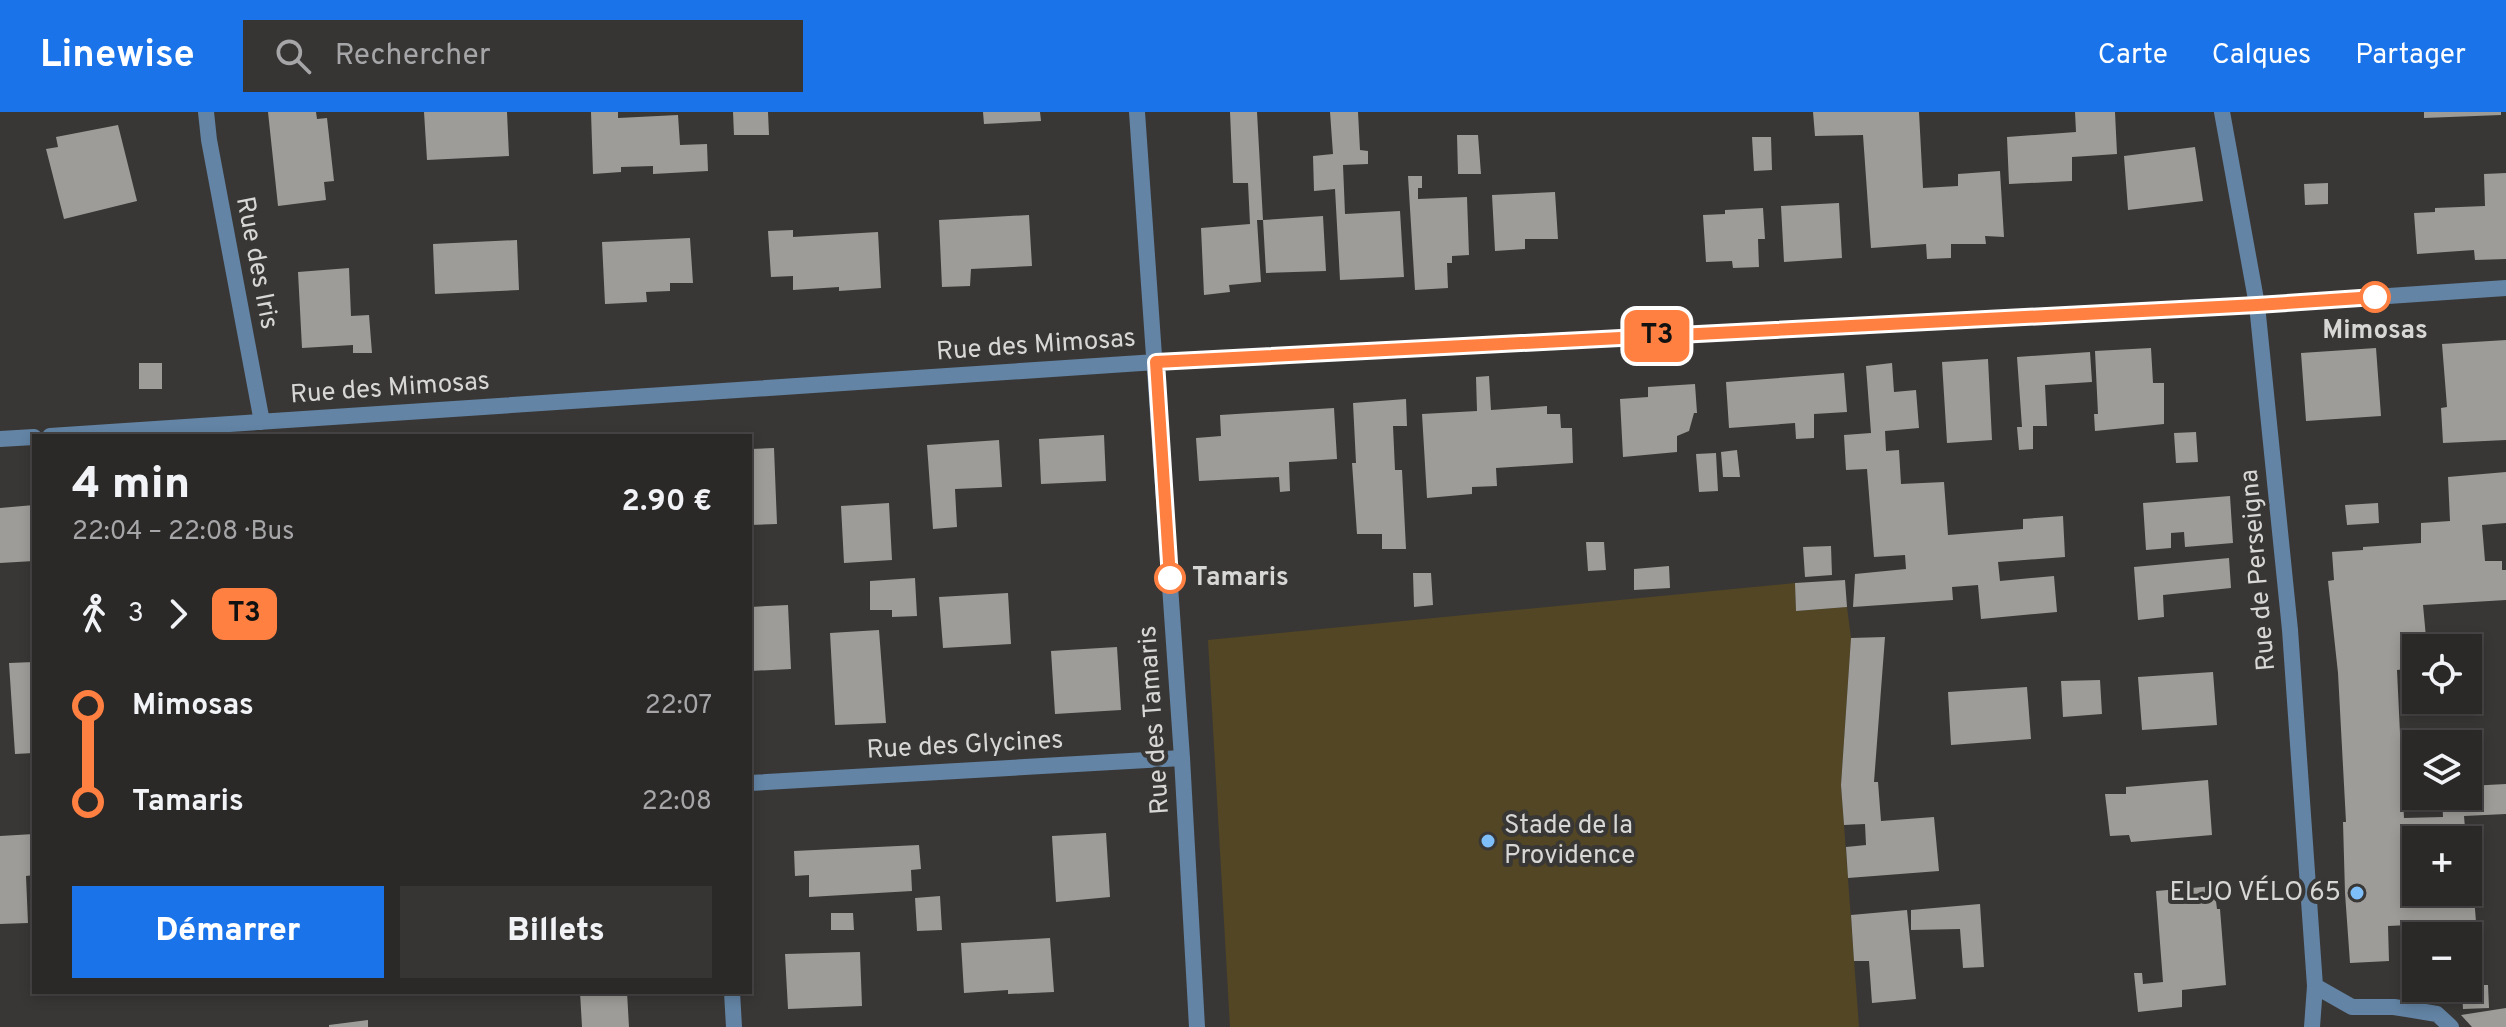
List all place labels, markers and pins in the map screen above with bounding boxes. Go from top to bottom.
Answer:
marker: Mimosas [2360,282,2390,312]
place label: Mimosas [2322,315,2428,348]
place label: Tamaris [1192,562,1289,595]
marker: Tamaris [1155,563,1185,593]
place label: Stade de la Providence [1504,810,1635,873]
marker: Stade de la Providence [1479,832,1497,850]
place label: ELJO VÉLO 65 [2169,875,2341,910]
marker: ELJO VÉLO 65 [2348,884,2366,902]

